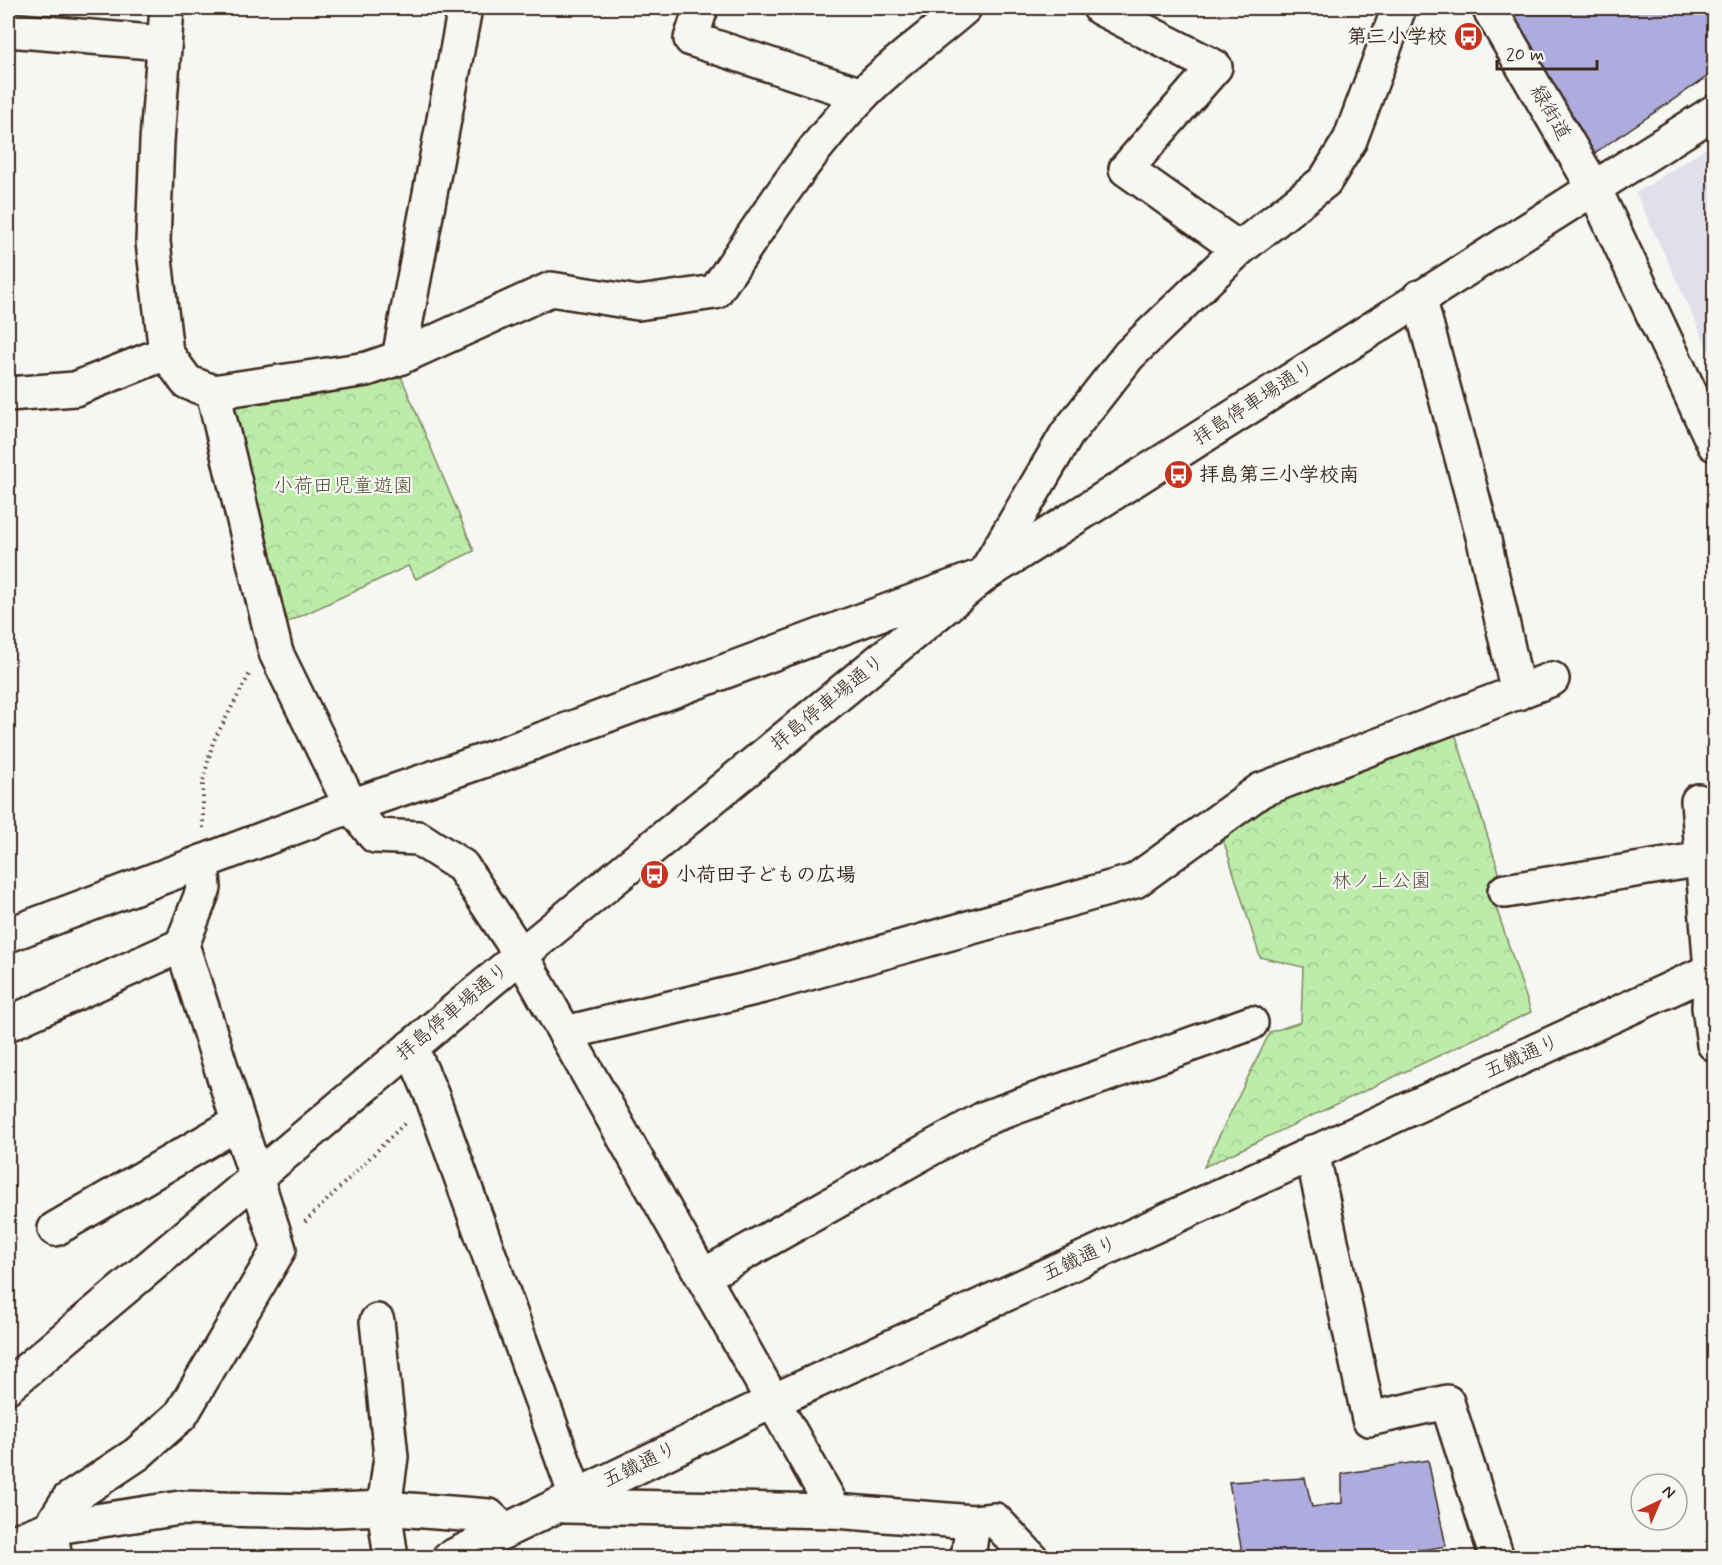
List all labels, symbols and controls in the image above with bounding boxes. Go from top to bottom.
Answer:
bus stop icon: 第三小学校 [1452,21,1484,53]
place label: 第三小学校 [1347,24,1447,51]
scale bar [1497,33,1598,71]
text: 20 m [1506,43,1544,67]
street label: 緑街道 [1523,80,1577,146]
street label: 拝島停車場通り [1188,354,1320,452]
bus stop icon: 拝島第三小学校南 [1162,459,1194,491]
place label: 拝島第三小学校南 [1199,462,1359,489]
park label: 小荷田児童遊園 [273,473,413,500]
street label: 拝島停車場通り [765,648,891,758]
bus stop icon: 小荷田子どもの広場 [639,859,671,891]
place label: 小荷田子どもの広場 [676,862,856,889]
park label: 林ノ上公園 [1331,868,1431,895]
street label: 拝島停車場通り [391,957,515,1067]
street label: 五鐵通り [1480,1028,1564,1086]
street label: 五鐵通り [1038,1230,1122,1288]
street label: 五鐵通り [598,1435,682,1495]
north arrow [1629,1472,1689,1532]
text: N [1657,1481,1680,1504]

